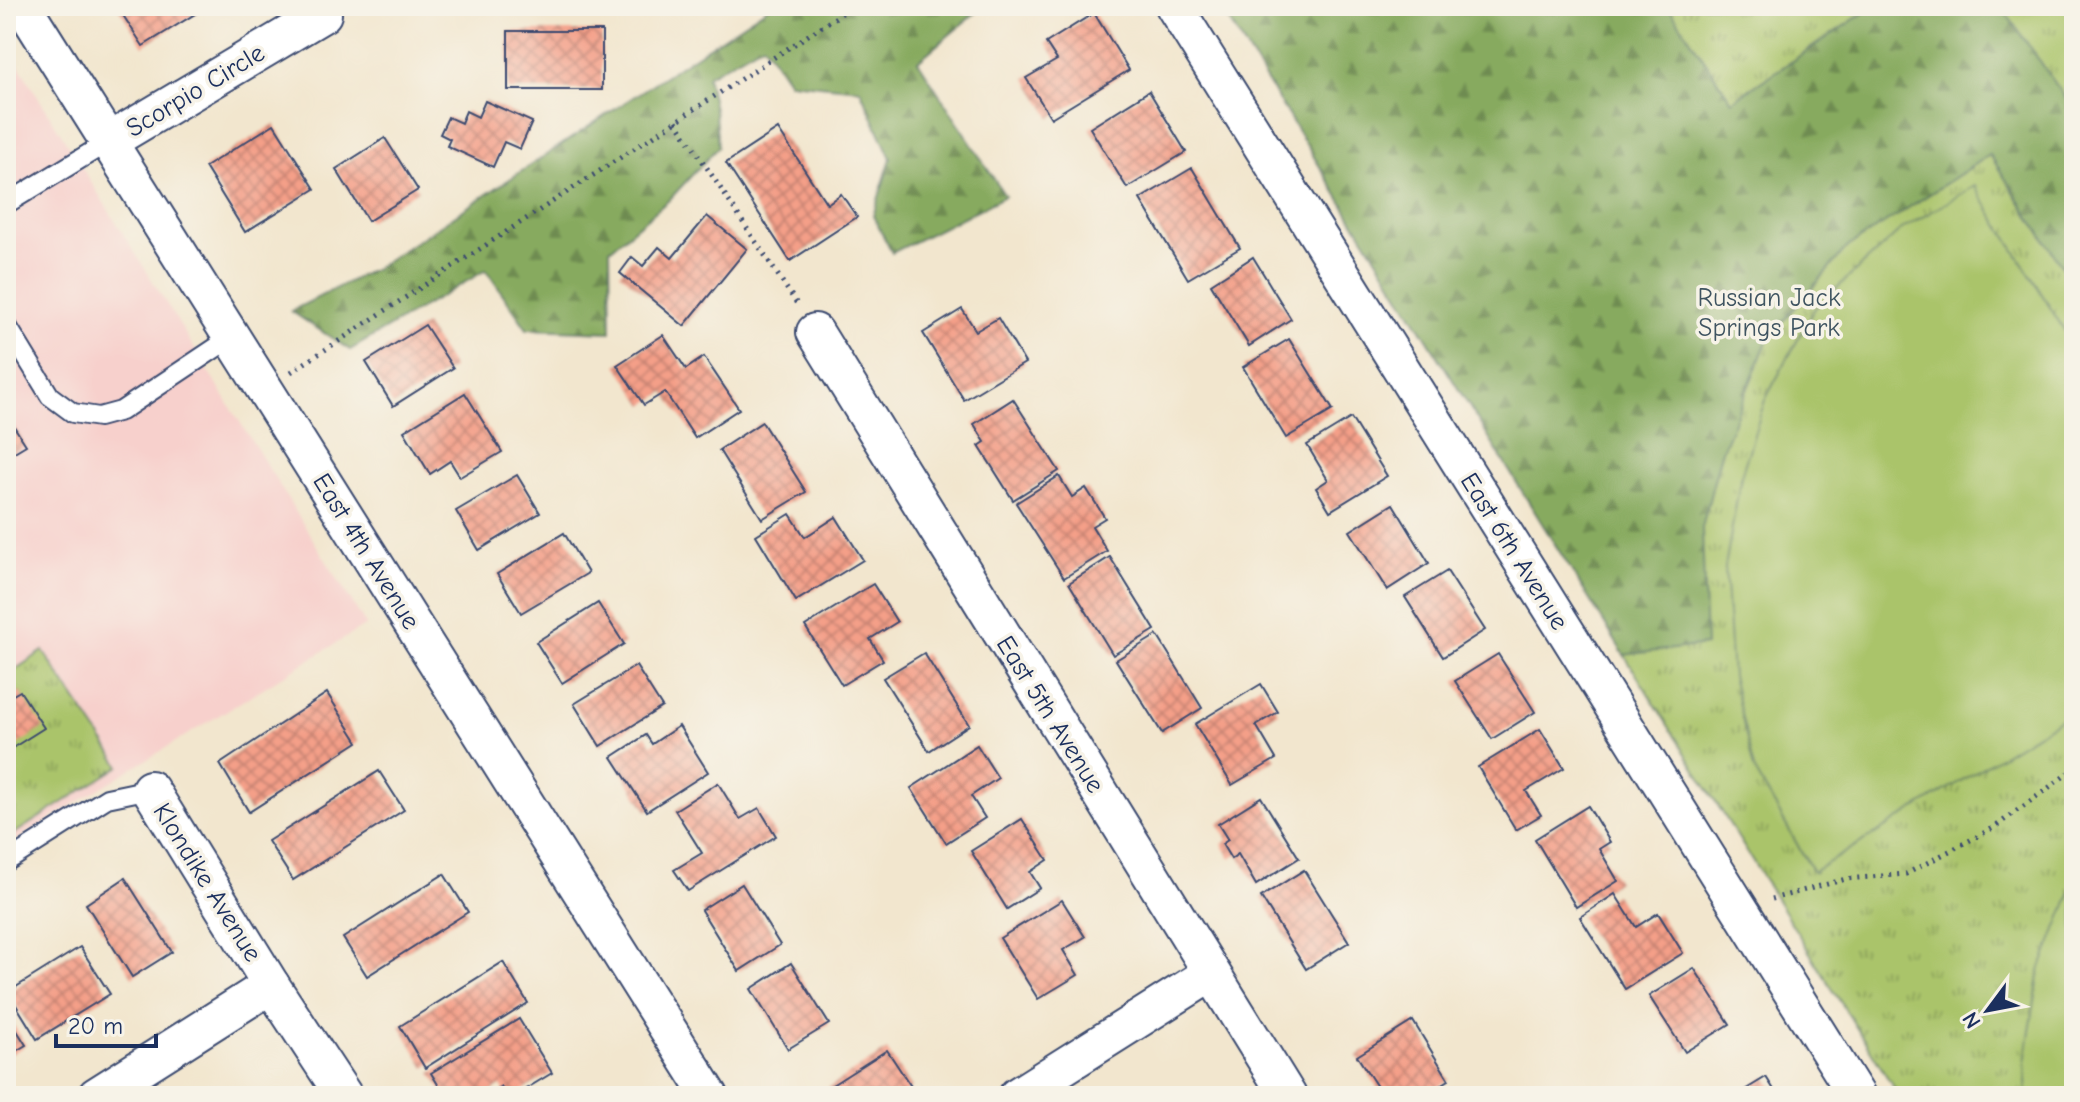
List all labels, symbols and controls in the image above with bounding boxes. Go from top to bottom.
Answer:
street label: Scorpio Circle [121,38,270,144]
park label: Russian Jack Springs Park [1697,283,1841,343]
street label: East 4th Avenue [306,468,426,635]
street label: East 6th Avenue [1454,468,1574,636]
street label: East 5th Avenue [990,631,1110,799]
street label: Klondike Avenue [146,798,268,967]
north arrow [1948,970,2028,1050]
scale bar [56,998,156,1048]
text: N [1957,1007,1987,1033]
text: 20 m [68,1012,123,1040]

